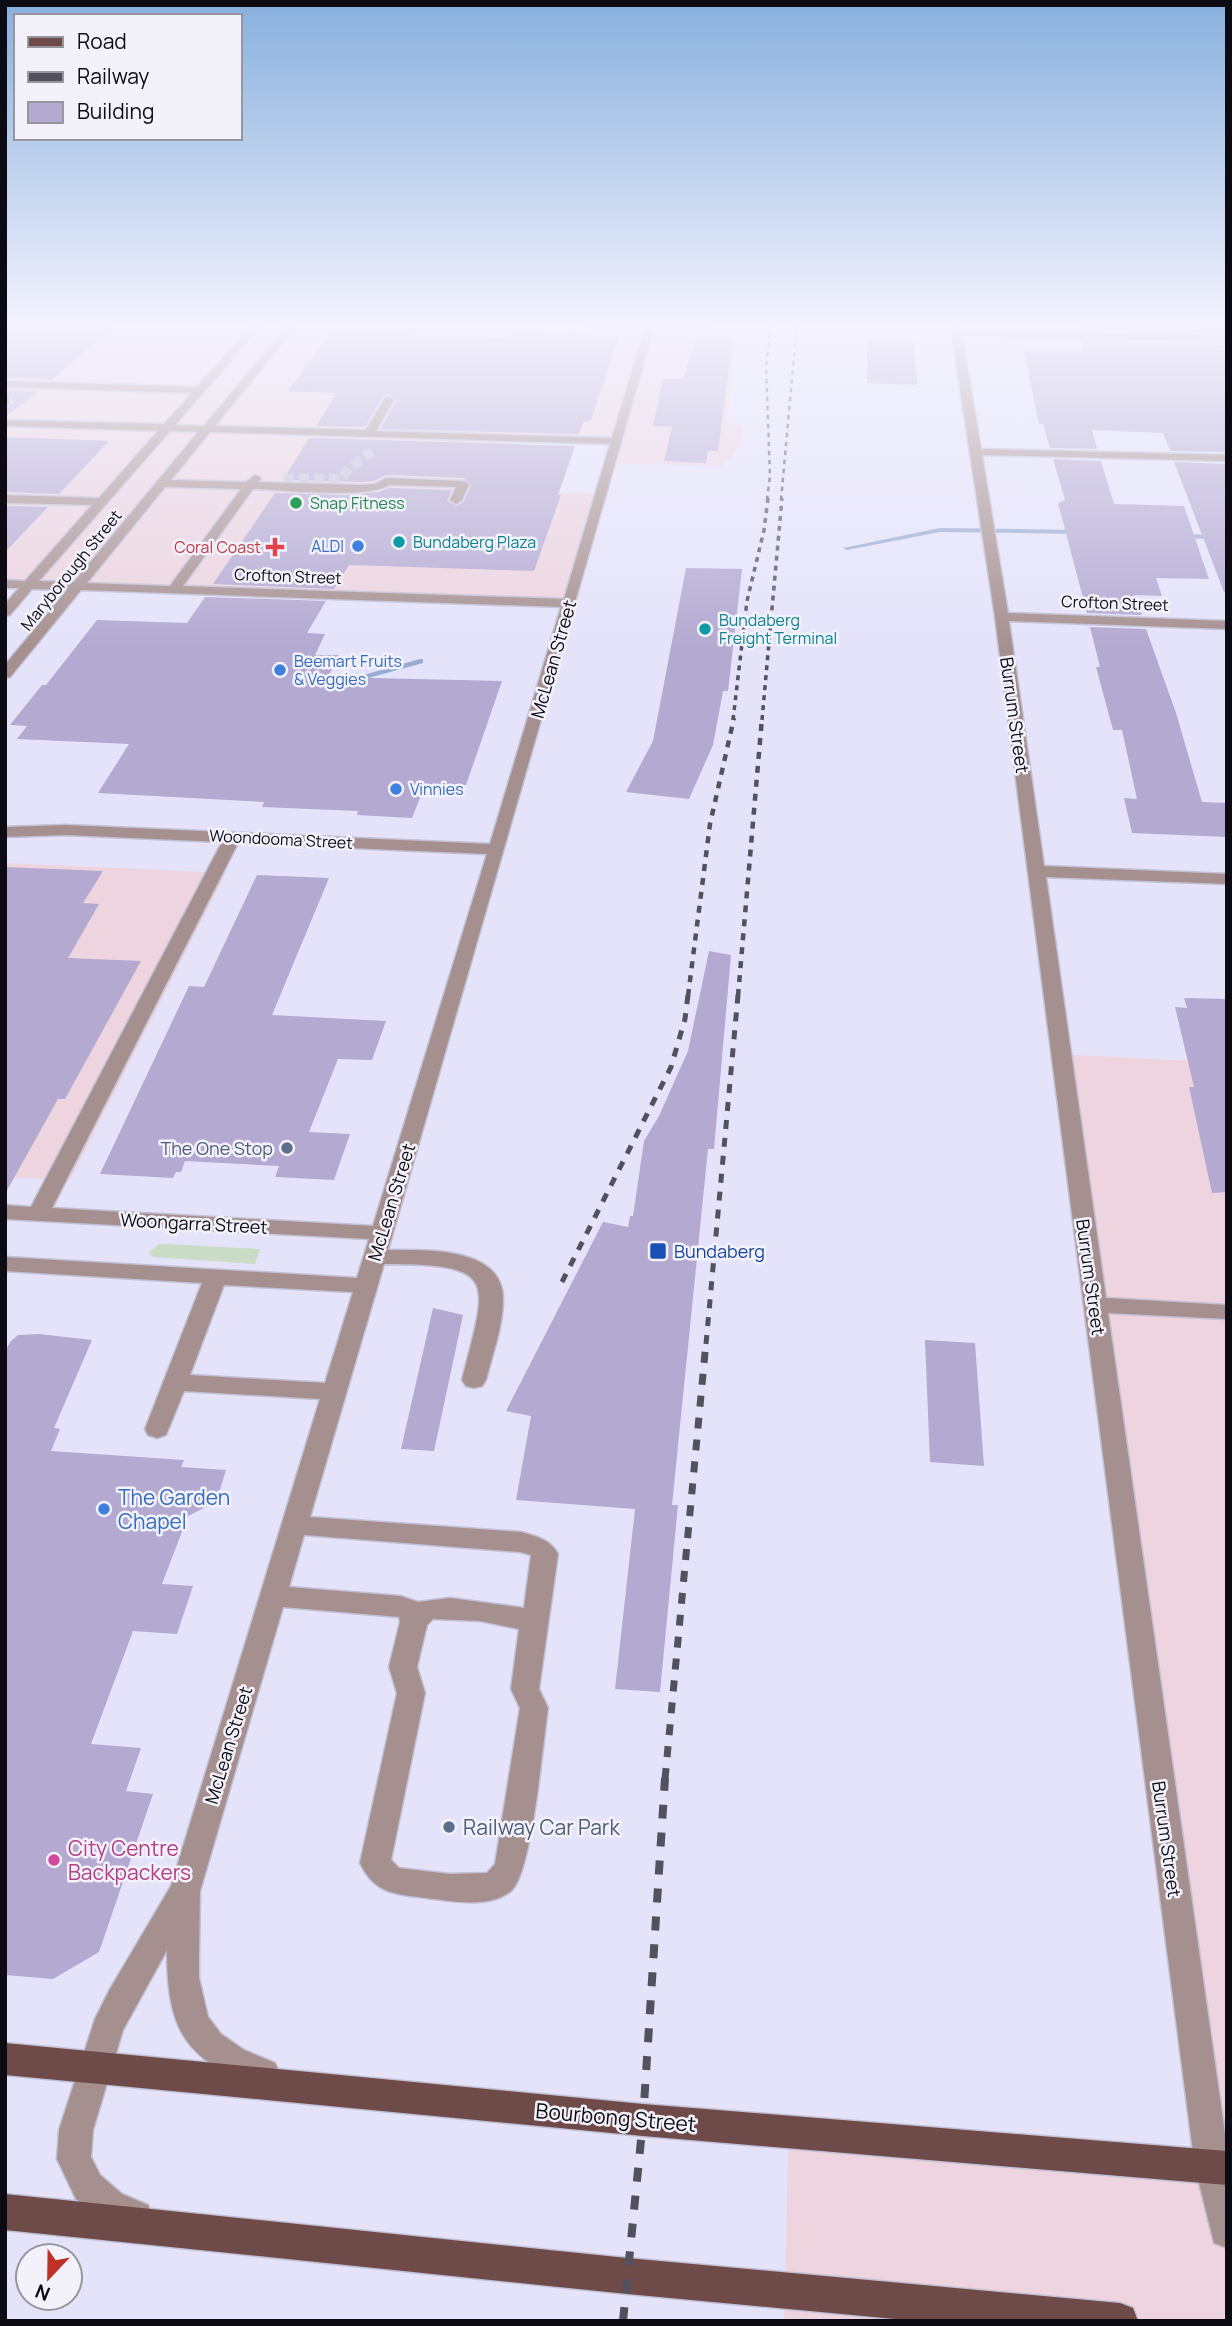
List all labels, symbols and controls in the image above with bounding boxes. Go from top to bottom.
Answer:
legend [14,14,242,140]
text: Road [77,27,127,55]
text: Railway [77,62,149,90]
text: Building [77,97,154,125]
place label: Snap Fitness [310,492,405,514]
marker: Snap Fitness [288,495,304,511]
street label: Maryborough Street [16,505,126,635]
place label: Bundaberg Plaza [413,531,536,553]
marker: Bundaberg Plaza [391,534,407,550]
place label: ALDI [311,535,344,557]
place label: Coral Coast [174,536,261,558]
marker: ALDI [350,538,366,554]
marker: Coral Coast [267,539,283,555]
street label: Crofton Street [234,563,342,589]
street label: Crofton Street [1061,590,1169,616]
street label: McLean Street [525,597,581,721]
place label: Bundaberg Freight Terminal [719,609,837,649]
marker: Bundaberg Freight Terminal [697,621,713,637]
place label: Beemart Fruits & Veggies [294,650,402,690]
street label: Burrum Street [995,655,1035,775]
marker: Beemart Fruits & Veggies [272,662,288,678]
place label: Vinnies [410,778,464,800]
marker: Vinnies [388,781,404,797]
street label: Woondooma Street [209,824,353,854]
place label: The One Stop [160,1136,273,1160]
marker: The One Stop [279,1140,295,1156]
street label: McLean Street [362,1140,420,1264]
street label: Woongarra Street [120,1207,268,1239]
street label: Burrum Street [1071,1217,1111,1337]
place label: Bundaberg [674,1239,765,1263]
marker: Bundaberg [648,1241,668,1261]
place label: The Garden Chapel [118,1483,230,1535]
marker: The Garden Chapel [96,1501,112,1517]
street label: McLean Street [199,1683,257,1807]
street label: Burrum Street [1147,1779,1187,1899]
place label: Railway Car Park [463,1813,620,1841]
marker: Railway Car Park [441,1819,457,1835]
place label: City Centre Backpackers [68,1834,191,1886]
marker: City Centre Backpackers [46,1852,62,1868]
street label: Bourbong Street [535,2096,697,2138]
north arrow [14,2242,84,2312]
text: N [31,2278,54,2307]

